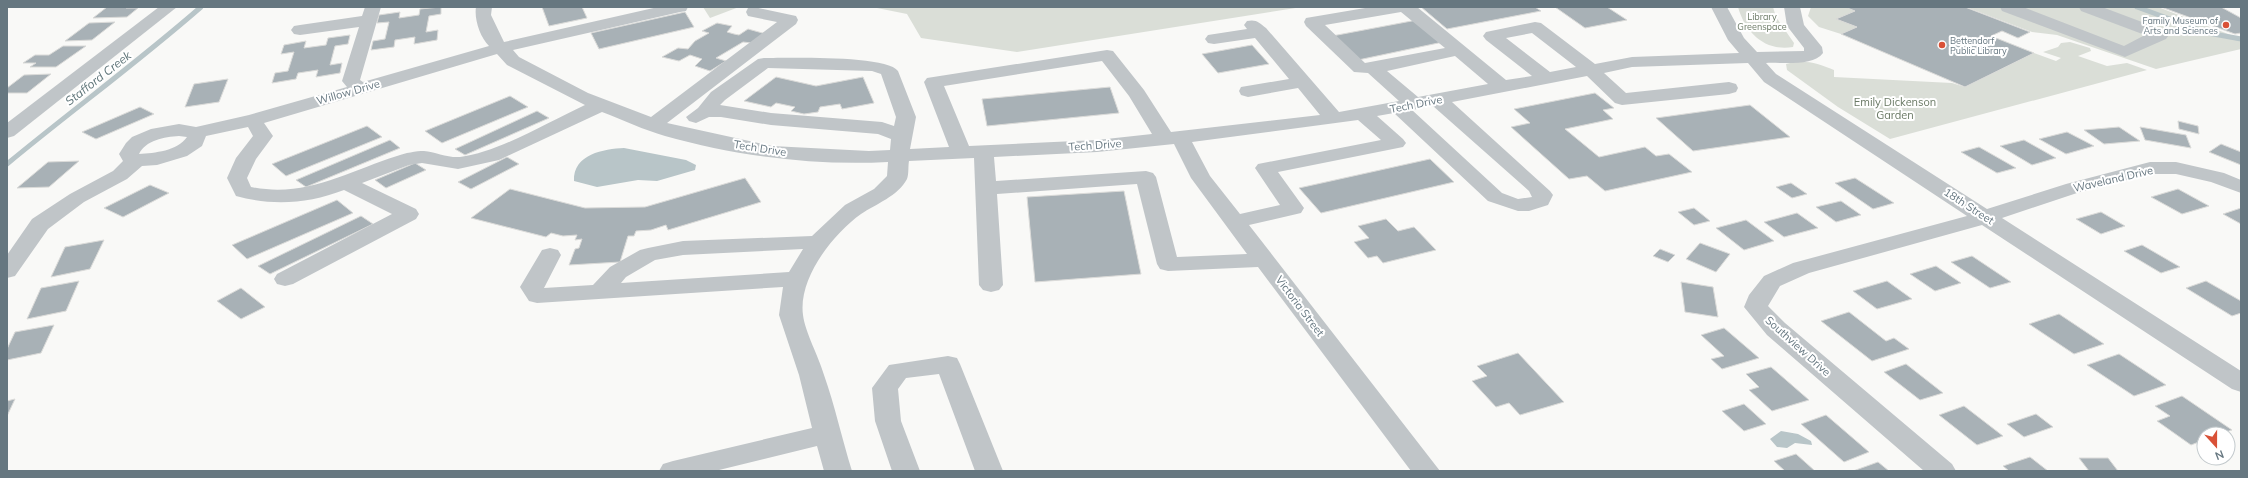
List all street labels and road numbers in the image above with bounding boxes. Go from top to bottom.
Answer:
street label: Willow Drive [315,76,381,108]
street label: Tech Drive [1389,92,1443,116]
street label: Tech Drive [1068,136,1122,154]
street label: Tech Drive [733,137,787,159]
street label: Waveland Drive [2072,163,2154,195]
street label: 18th Street [1941,185,1997,227]
street label: Victoria Street [1273,273,1327,339]
street label: Southview Drive [1762,313,1834,379]

